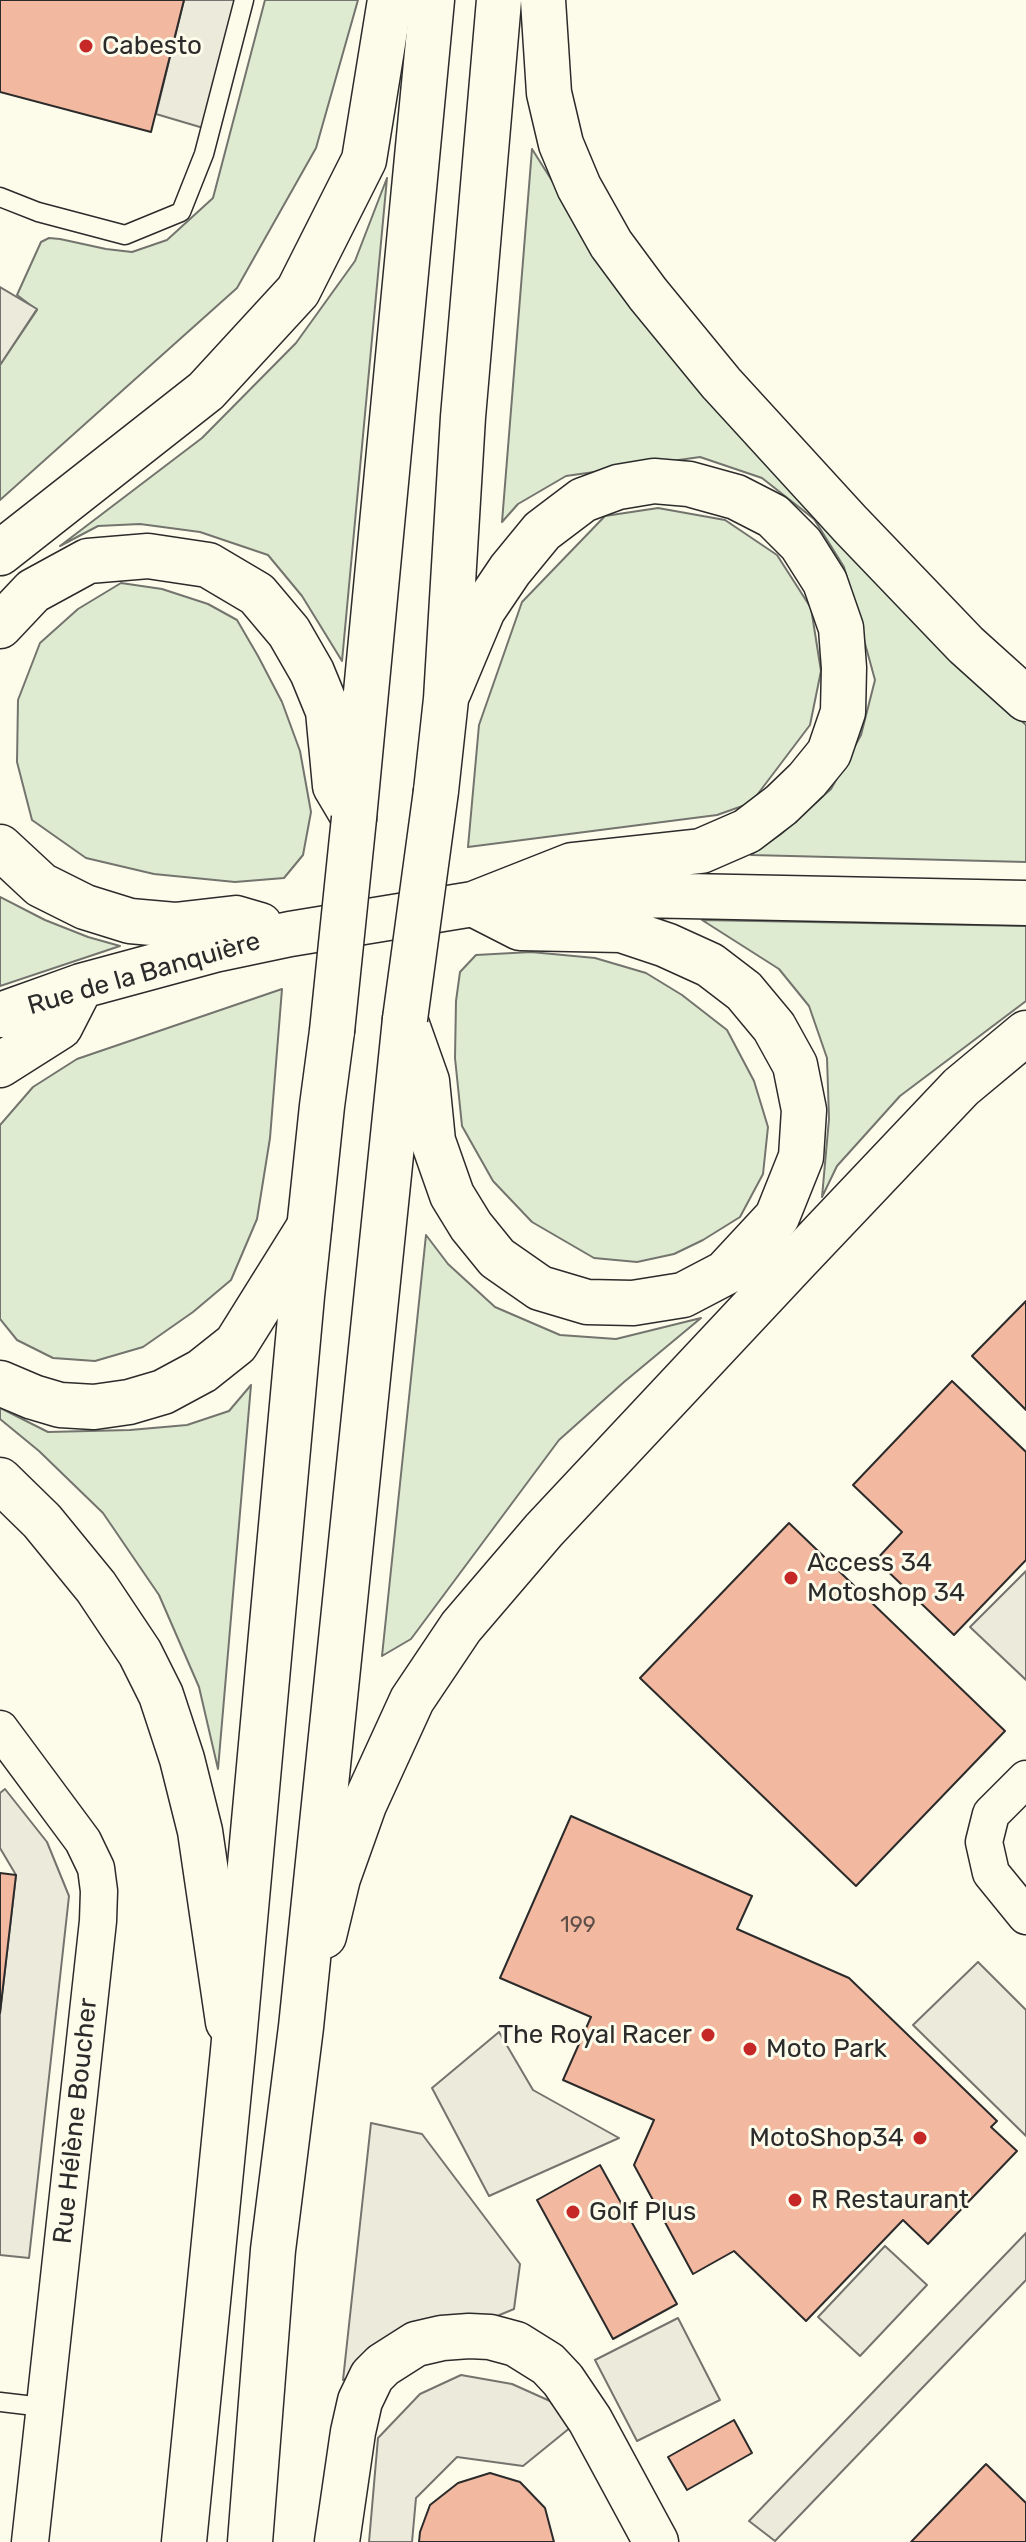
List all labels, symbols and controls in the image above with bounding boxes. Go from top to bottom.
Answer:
place label: Cabesto [102,30,202,62]
marker: Cabesto [77,37,95,55]
street label: Rue de la Banquière [24,926,264,1022]
place label: Access 34 Motoshop 34 [807,1547,965,1608]
marker: Access 34 Motoshop 34 [782,1569,800,1587]
house number: 199 [560,1913,596,1939]
street label: Rue Hélène Boucher [48,1997,104,2245]
place label: The Royal Racer [498,2019,692,2051]
marker: The Royal Racer [699,2026,717,2044]
place label: Moto Park [766,2033,887,2065]
marker: Moto Park [741,2040,759,2058]
place label: MotoShop34 [749,2122,904,2154]
marker: MotoShop34 [911,2129,929,2147]
place label: R Restaurant [811,2184,969,2216]
marker: R Restaurant [786,2191,804,2209]
place label: Golf Plus [589,2196,696,2228]
marker: Golf Plus [564,2203,582,2221]

